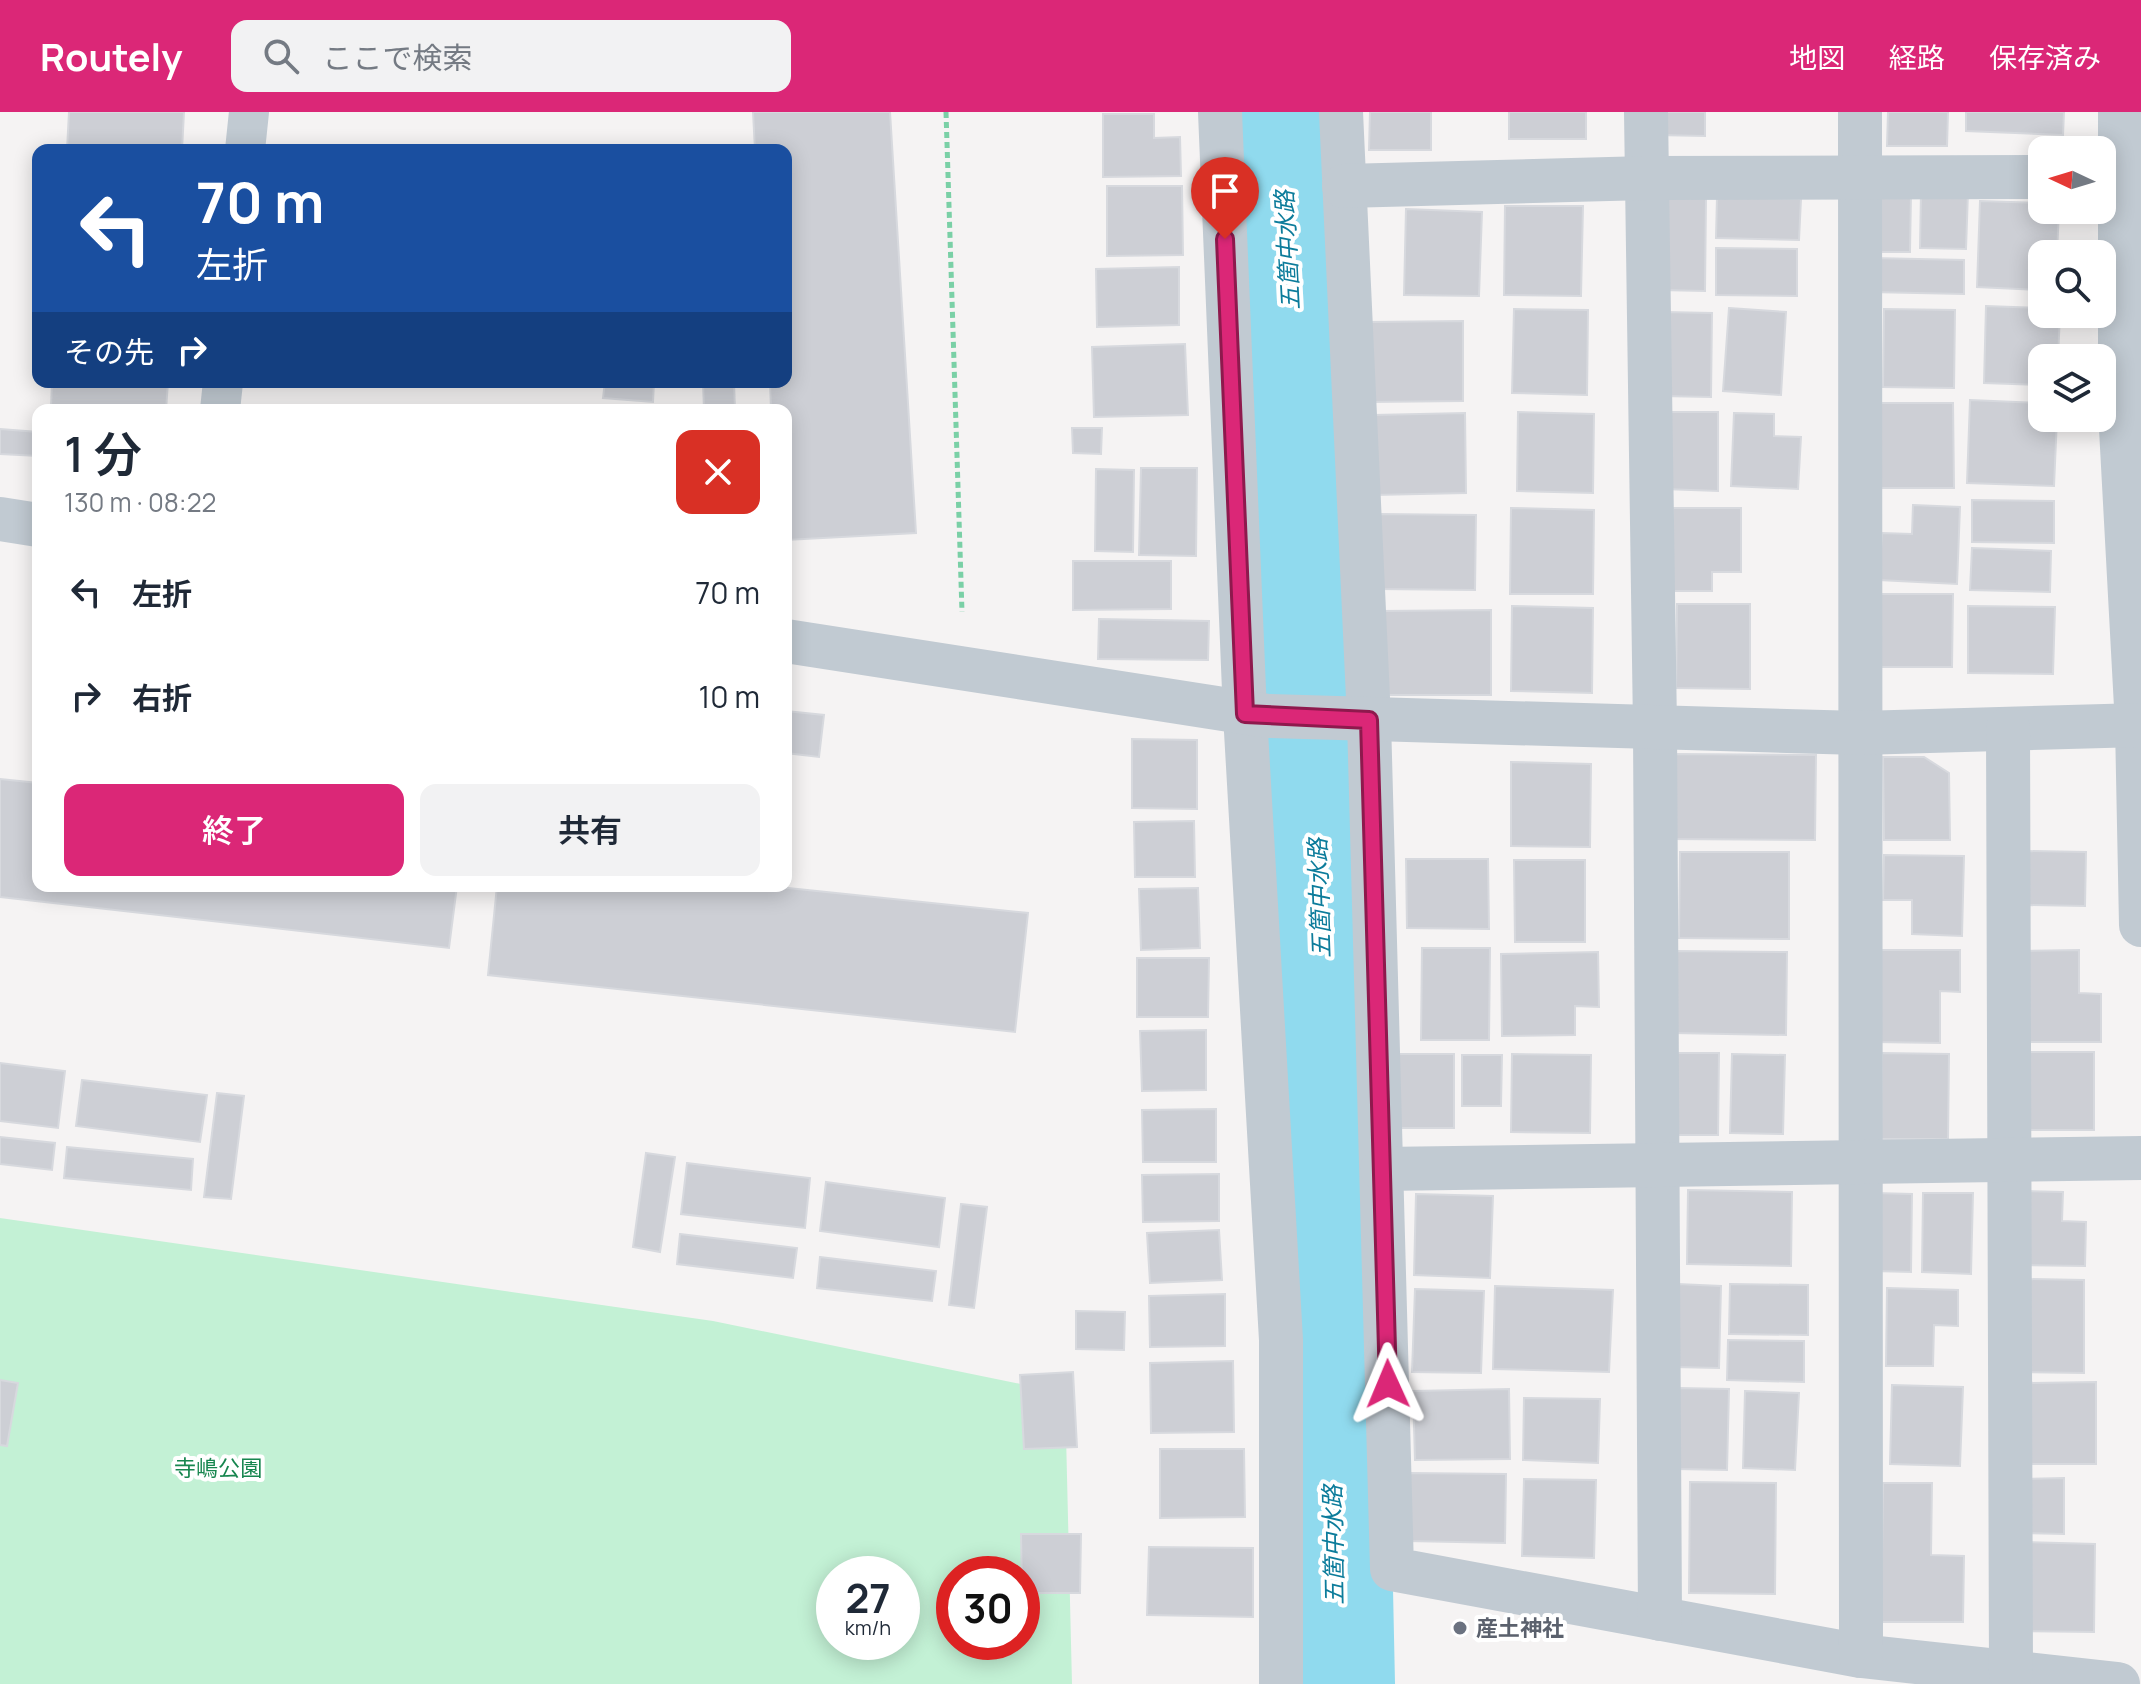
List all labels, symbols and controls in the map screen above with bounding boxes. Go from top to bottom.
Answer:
search box [231,20,791,92]
text: Routely [40,30,183,82]
icon: search [259,34,303,78]
text: ここで検索 [323,37,473,78]
text: 地図 [1789,38,1845,76]
text: 経路 [1889,38,1945,76]
text: 保存済み [1989,38,2101,76]
north arrow [2028,136,2116,224]
map controls [2028,136,2116,432]
pin [1191,157,1259,239]
text: 70 m [196,163,324,240]
icon: arrive [1203,169,1247,213]
icon: left [64,176,168,280]
water label: 五箇中水路 [1267,187,1306,311]
text: 左折 [196,240,268,289]
button: search [2028,240,2116,328]
icon: right [170,328,214,372]
text: その先 [64,331,154,372]
button: layers [2028,344,2116,432]
text: 1 分 [64,421,142,486]
button: close [676,430,760,514]
text: 130 m · 08:22 [64,484,216,520]
icon: left [64,570,108,614]
text: 70 m [695,572,760,613]
text: 左折 [132,573,192,614]
icon: right [64,674,108,718]
text: 10 m [699,676,760,717]
text: 右折 [132,677,192,718]
button: 終了 [64,784,404,876]
button: 共有 [420,784,760,876]
water label: 五箇中水路 [1300,836,1337,959]
position arrow [1346,1342,1430,1426]
park label: 寺嶋公園 [174,1453,262,1483]
water label: 五箇中水路 [1315,1483,1350,1605]
speed limit sign: 30 [936,1556,1040,1660]
text: 27 [845,1570,891,1625]
place label: 産土神社 [1476,1613,1564,1643]
text: km/h [845,1614,891,1641]
marker: 産土神社 [1451,1619,1469,1637]

